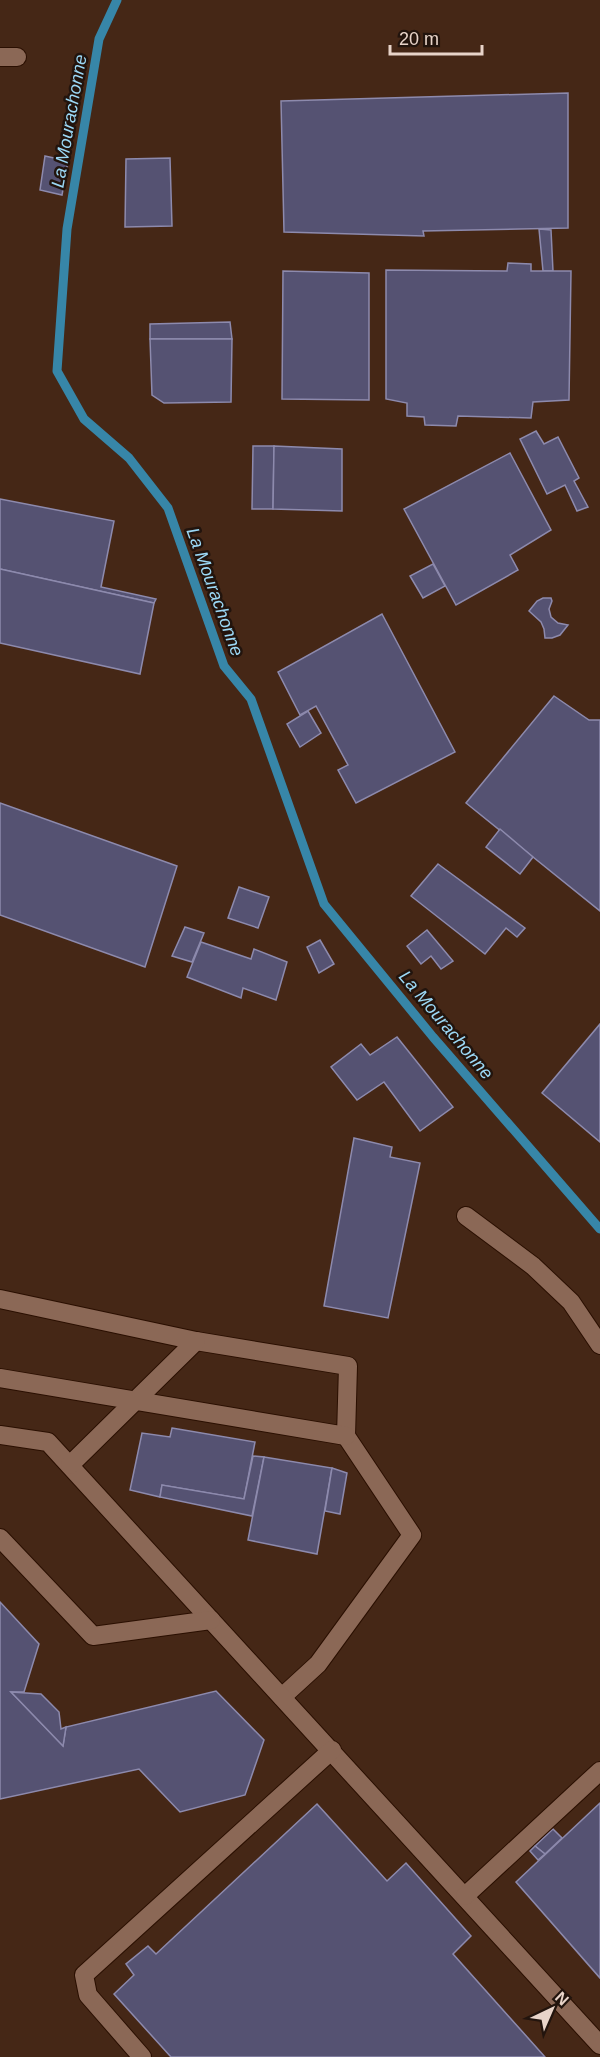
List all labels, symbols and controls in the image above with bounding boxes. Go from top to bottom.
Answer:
scale bar [390,18,482,56]
text: 20 m [399,29,439,49]
water label: La Mourachonne [47,53,91,189]
water label: La Mourachonne [182,525,248,659]
water label: La Mourachonne [395,967,497,1083]
north arrow [522,1979,582,2039]
text: N [552,1988,572,2009]

